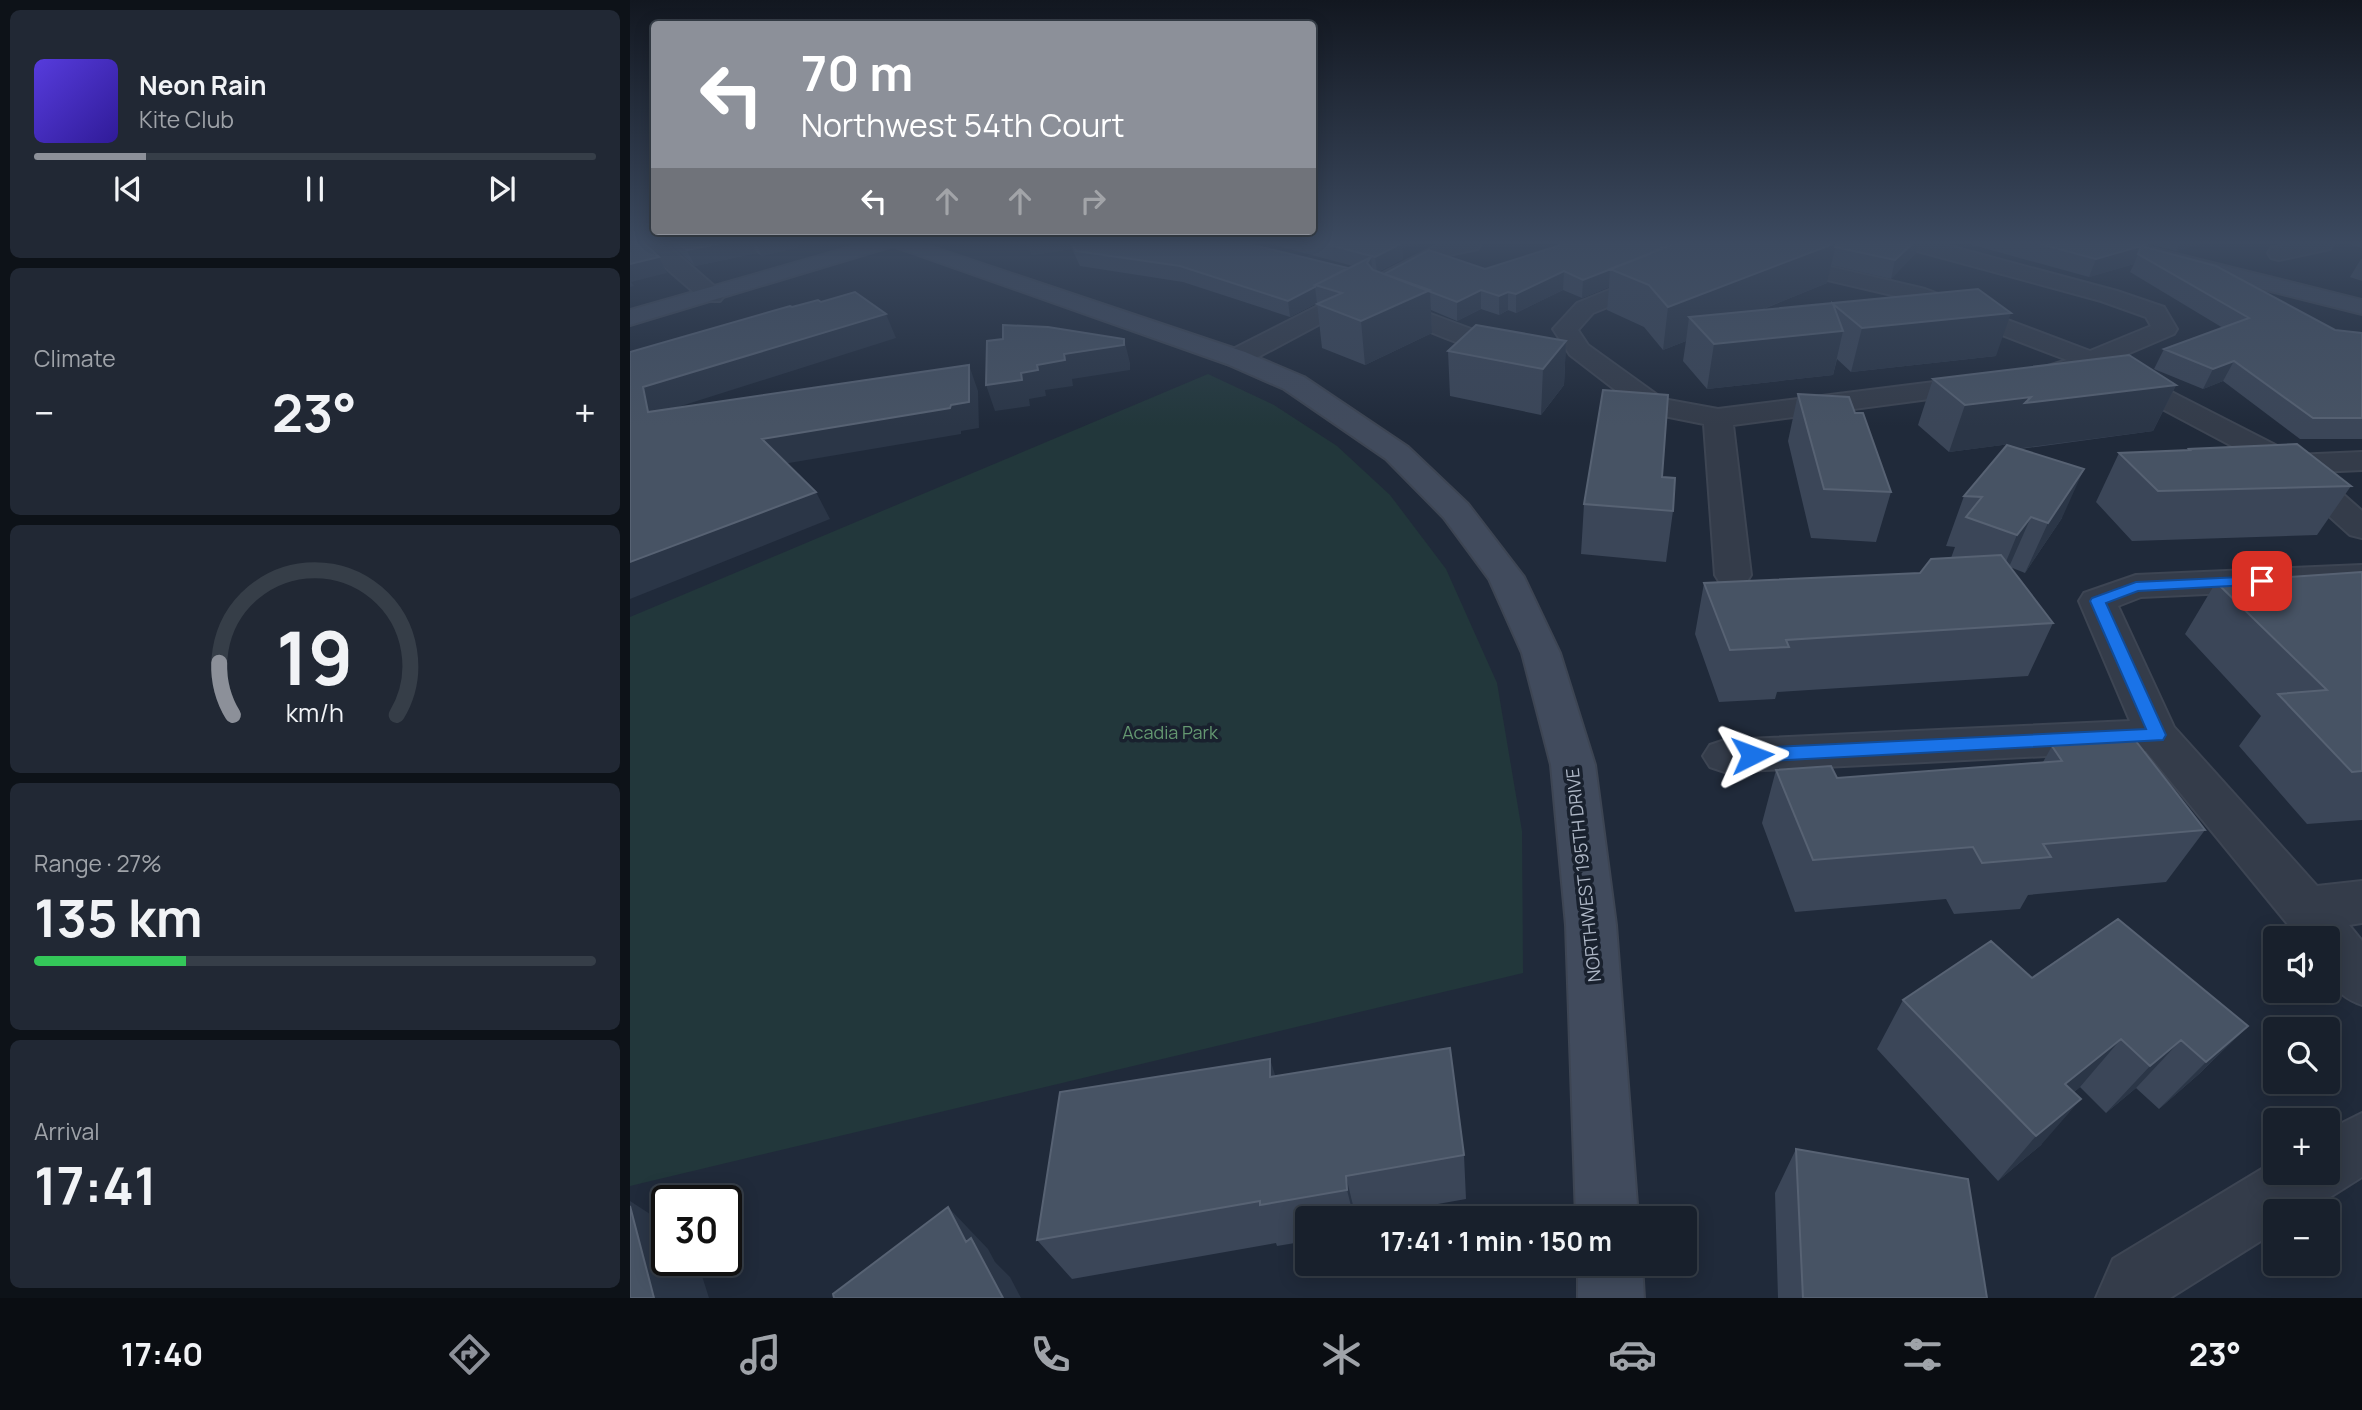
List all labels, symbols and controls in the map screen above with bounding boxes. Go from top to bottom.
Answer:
text: 70 m [801,39,913,106]
icon: left [686,49,777,140]
text: Neon Rain [139,67,267,103]
text: Kite Club [139,103,234,135]
text: Northwest 54th Court [801,103,1125,147]
icon: previous [109,170,147,208]
icon: pause [296,170,334,208]
icon: next [483,170,521,208]
icon: left [855,182,893,220]
icon: ahead [928,182,966,220]
icon: ahead [1001,182,1039,220]
icon: right [1074,182,1112,220]
text: Climate [34,342,116,374]
text: 23° [272,377,357,448]
text: − [34,386,55,438]
text: + [574,386,596,438]
pin [2232,551,2292,611]
icon: arrive [2243,562,2281,600]
text: 19 [276,607,354,707]
text: km/h [286,695,344,730]
position arrow [1715,718,1789,792]
park label: Acadia Park [1122,720,1219,744]
street label: NORTHWEST 195TH DRIVE [1560,767,1606,983]
text: Range · 27% [34,847,162,879]
text: 135 km [34,882,203,953]
map controls [2263,926,2340,1276]
button: sound [2263,926,2340,1003]
button: search [2263,1017,2340,1094]
button: + [2263,1108,2340,1185]
text: Arrival [34,1115,100,1147]
text: 17:41 [34,1150,157,1221]
speed limit sign: 30 [651,1185,742,1276]
button: − [2263,1199,2340,1276]
text: 17:41 · 1 min · 150 m [1380,1223,1612,1259]
icon: directions [445,1330,494,1379]
icon: music [736,1330,785,1379]
icon: phone [1026,1330,1075,1379]
icon: climate [1317,1330,1366,1379]
icon: car [1608,1330,1657,1379]
icon: filters [1898,1330,1947,1379]
text: 17:40 [121,1332,203,1376]
text: 23° [2189,1332,2241,1376]

